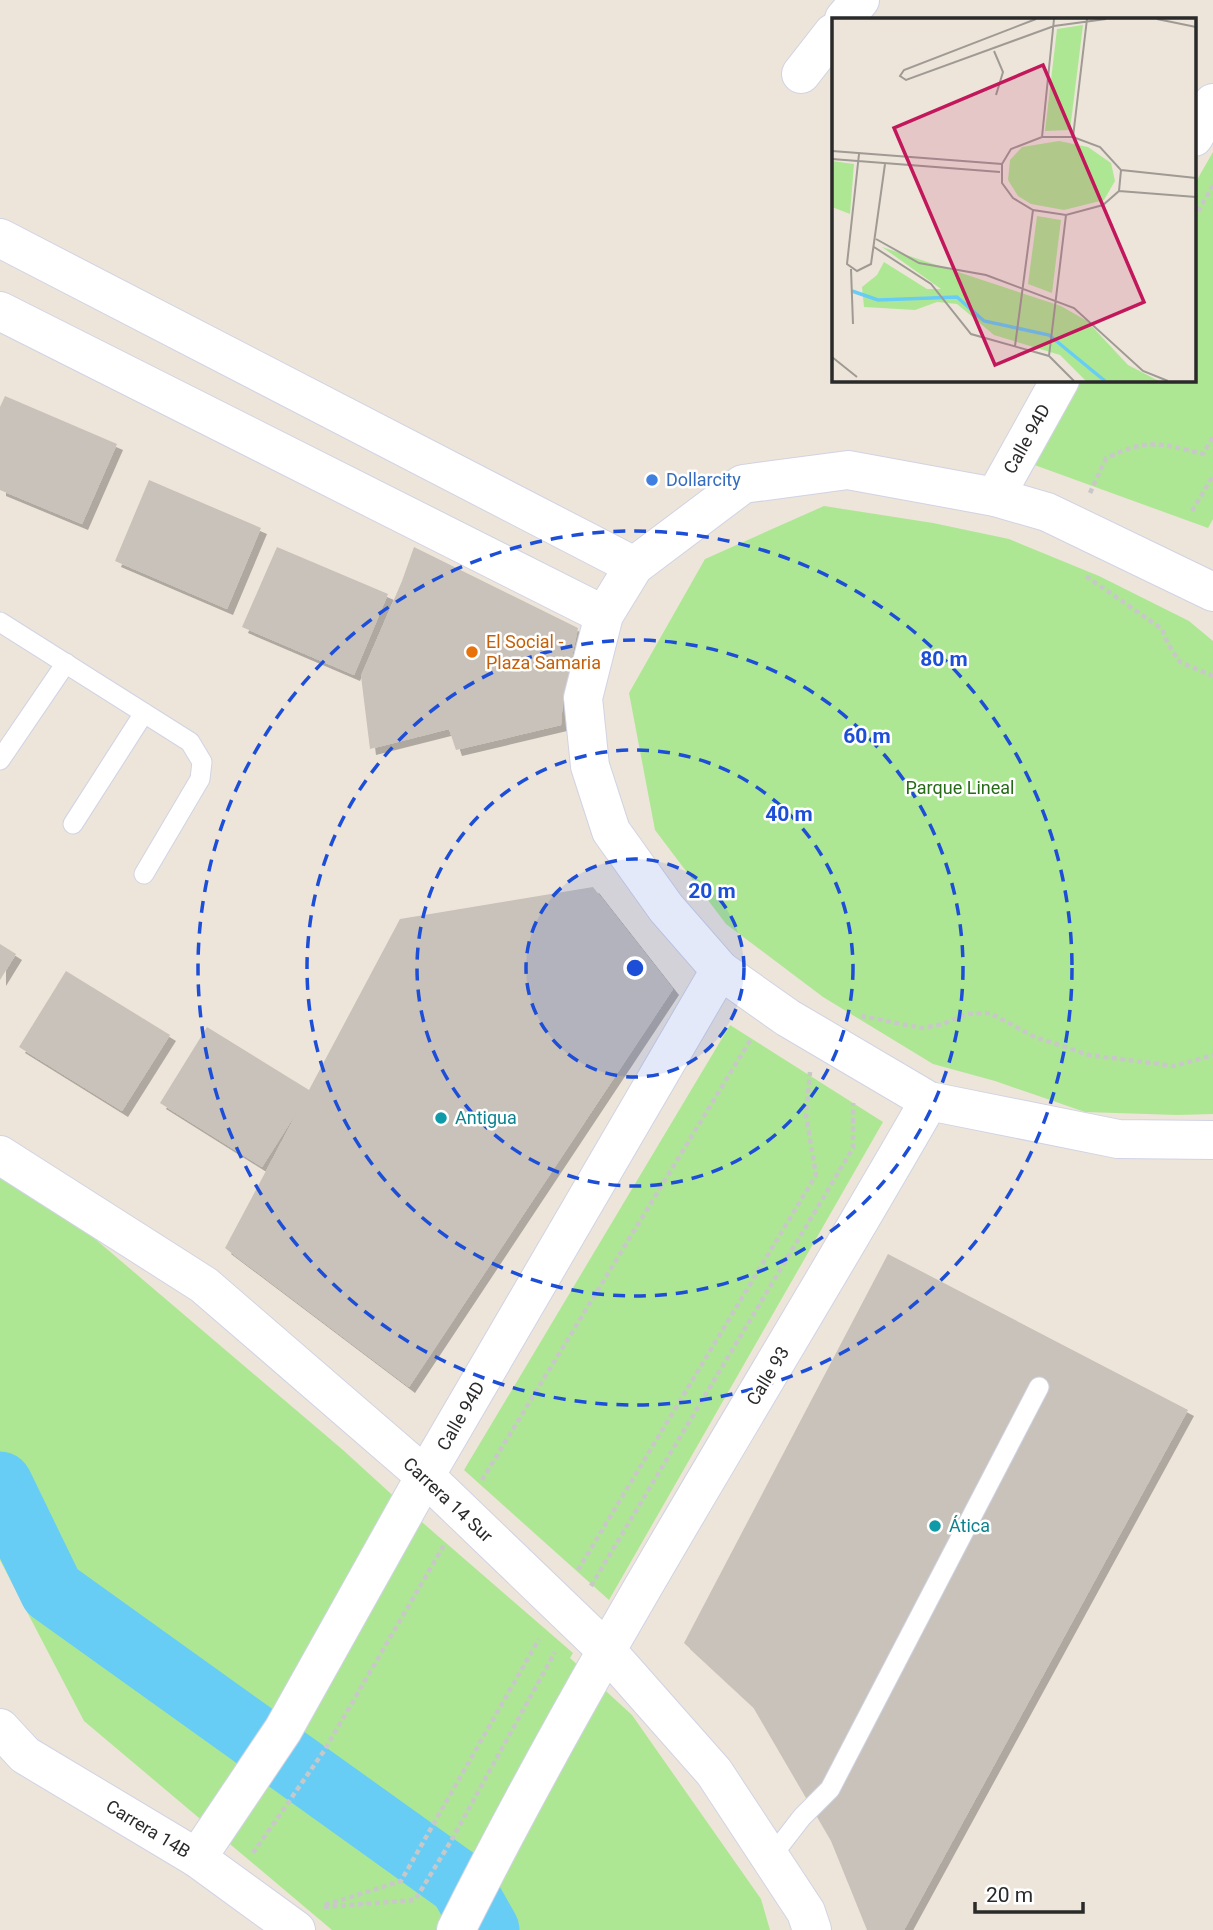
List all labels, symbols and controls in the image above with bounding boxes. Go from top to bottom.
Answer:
inset map [832,18,1196,382]
street label: Calle 94D [999,400,1054,477]
place label: Dollarcity [666,469,741,490]
marker: Dollarcity [644,472,660,488]
place label: El Social - Plaza Samaria [486,631,601,673]
marker: El Social - Plaza Samaria [464,644,480,660]
text: 80 m [920,647,968,671]
text: 60 m [843,724,891,748]
park label: Parque Lineal [906,777,1014,798]
text: 40 m [765,802,813,826]
text: 20 m [688,879,736,903]
centre of rings [623,956,647,980]
place label: Antigua [455,1107,517,1128]
marker: Antigua [433,1110,449,1126]
street label: Calle 93 [742,1343,793,1409]
street label: Calle 94D [432,1377,489,1454]
street label: Carrera 14 Sur [399,1453,497,1546]
place label: Ática [949,1515,990,1536]
marker: Ática [927,1518,943,1534]
street label: Carrera 14B [102,1795,194,1862]
scale bar [975,1870,1084,1914]
text: 20 m [986,1883,1033,1907]

